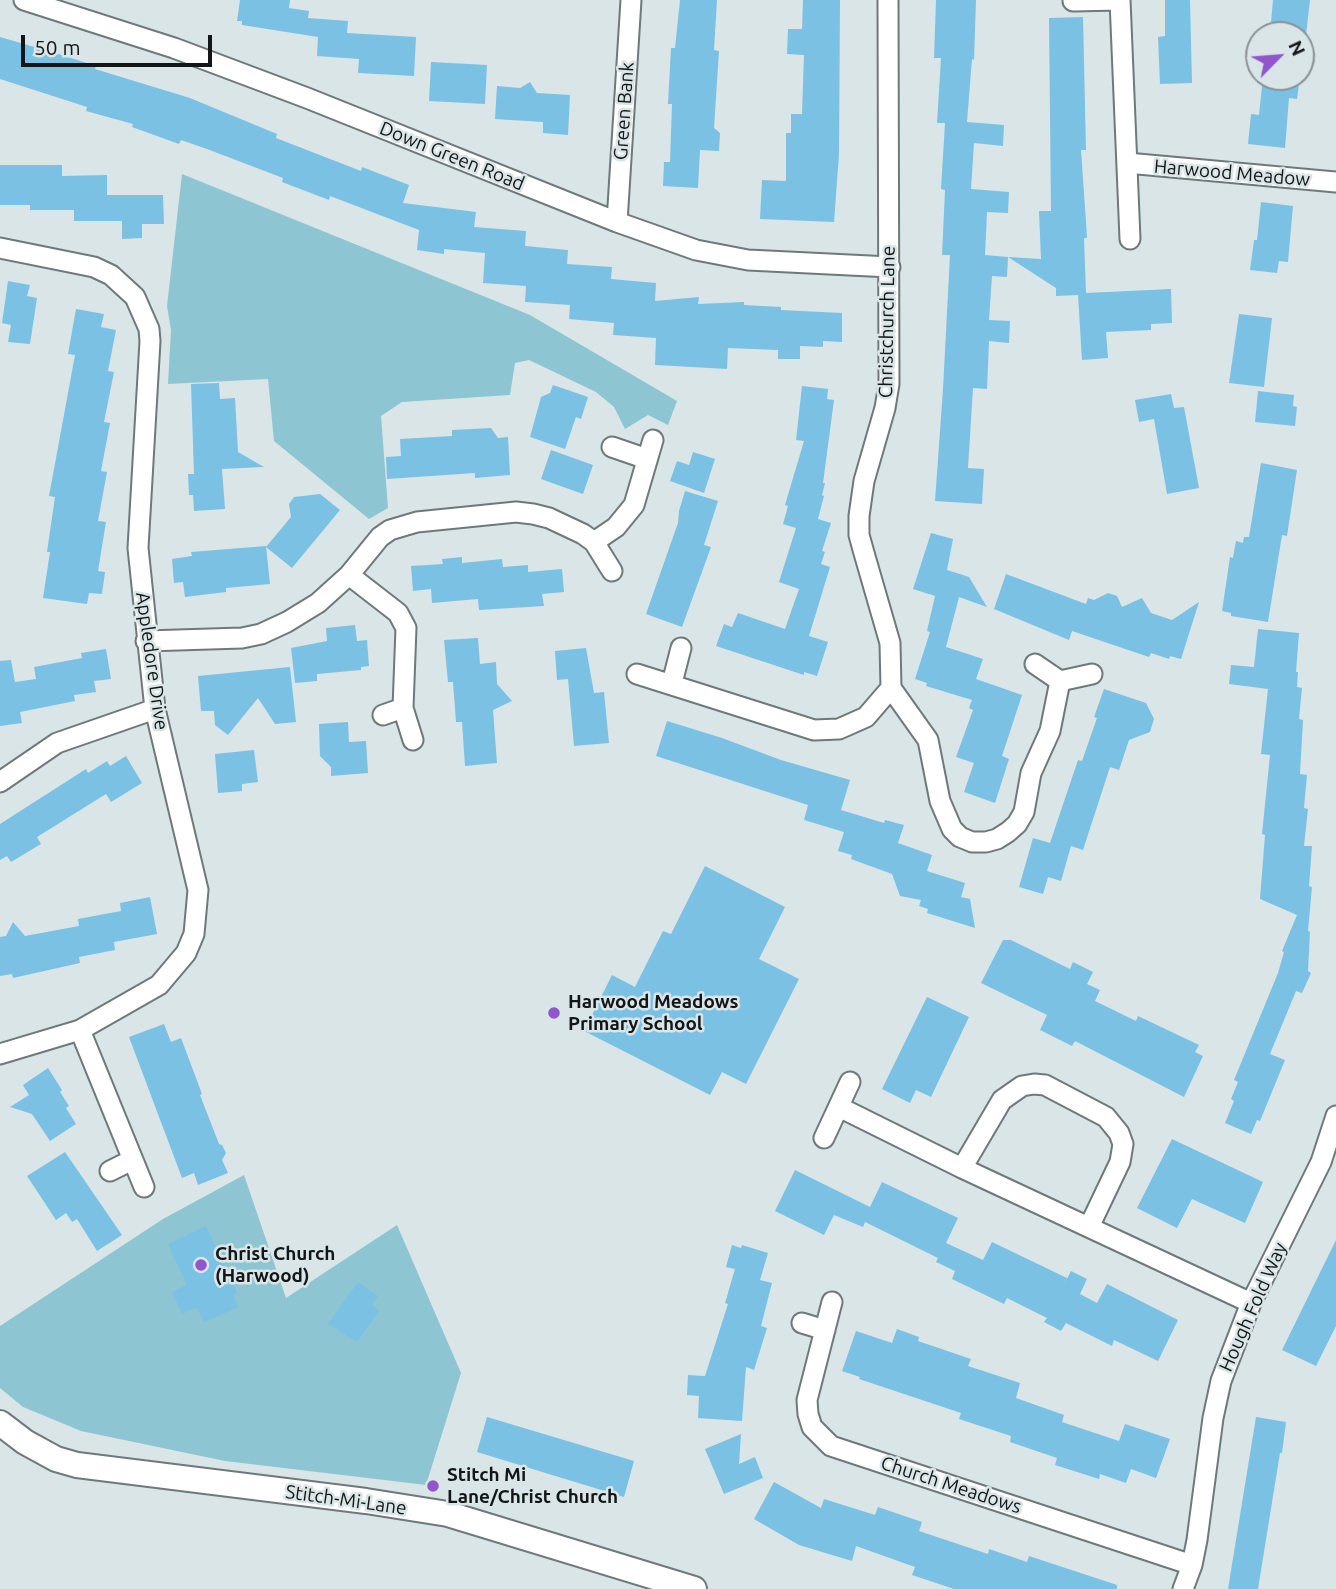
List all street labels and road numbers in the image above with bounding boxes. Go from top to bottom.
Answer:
street label: Green Bank [609,61,639,161]
street label: Down Green Road [376,117,528,195]
street label: Harwood Meadow [1153,155,1311,191]
street label: Christchurch Lane [874,246,900,398]
street label: Appledore Drive [131,590,173,732]
street label: Hough Fold Way [1214,1239,1292,1375]
street label: Church Meadows [878,1452,1024,1518]
street label: Stitch-Mi-Lane [284,1480,408,1520]

